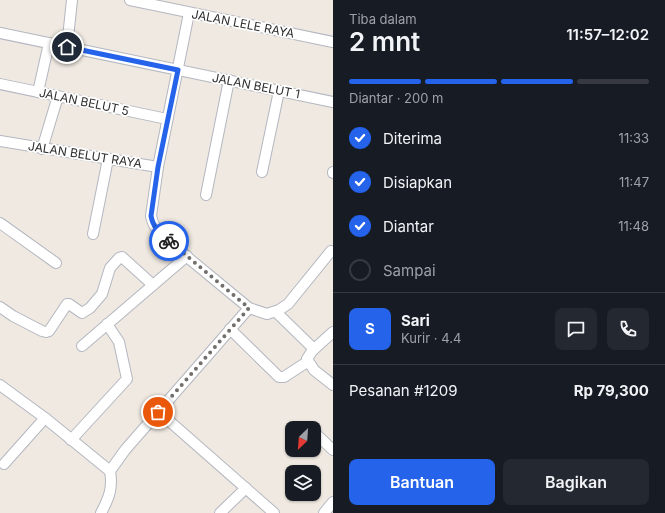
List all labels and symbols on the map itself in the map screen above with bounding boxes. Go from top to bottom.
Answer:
street label: JALAN LELE RAYA [190,6,296,41]
pin [50,30,84,64]
street label: JALAN BELUT 1 [211,70,301,101]
street label: JALAN BELUT 5 [38,85,130,118]
street label: JALAN BELUT RAYA [27,138,143,171]
courier [149,221,189,261]
pin [141,395,175,429]
north arrow [285,421,321,457]

